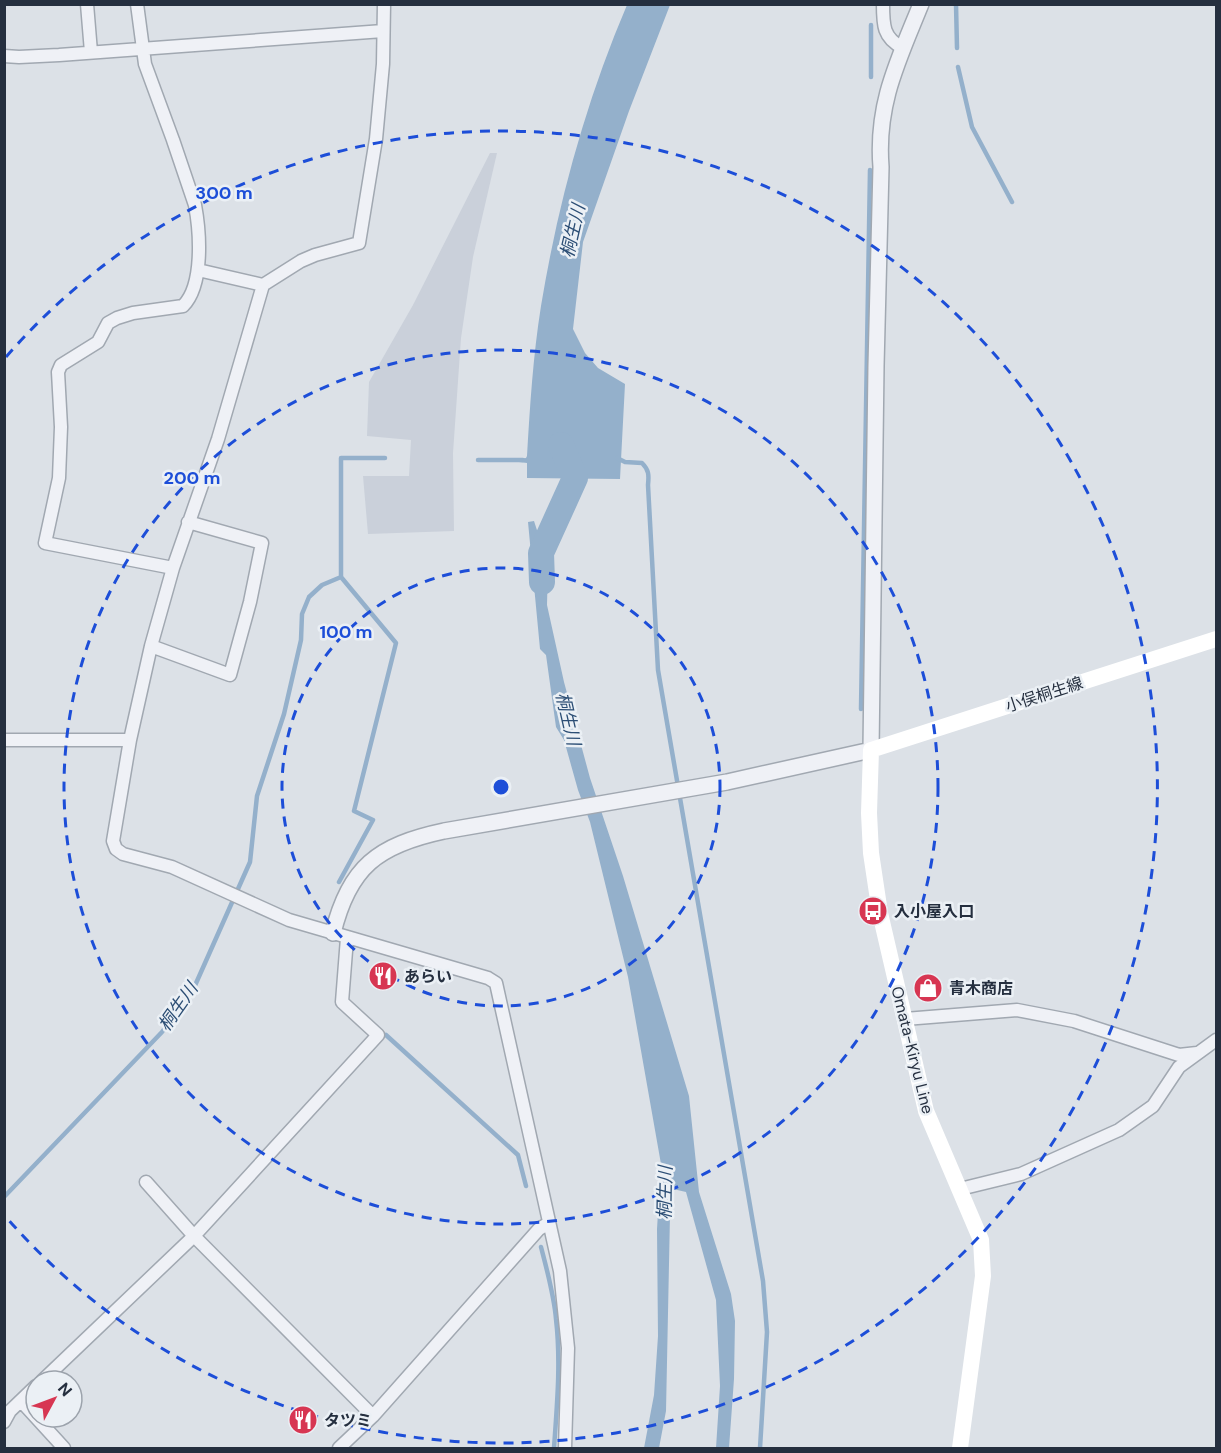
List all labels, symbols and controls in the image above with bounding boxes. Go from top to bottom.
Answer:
text: 300 m [195,181,253,205]
water label: 桐生川 [555,200,591,260]
text: 200 m [164,466,220,490]
text: 100 m [319,620,373,644]
street label: 小俣桐生線 [1003,672,1085,717]
water label: 桐生川 [550,690,586,750]
centre of rings [491,777,511,797]
bus stop icon: 入小屋入口 [857,895,889,927]
place label: 入小屋入口 [894,901,974,922]
restaurant icon: あらい [367,960,399,992]
place label: あらい [404,966,452,987]
shop icon: 青木商店 [912,972,944,1004]
water label: 桐生川 [153,976,204,1036]
place label: 青木商店 [949,978,1013,999]
street label: Omata-Kiryu Line [887,984,939,1116]
water label: 桐生川 [653,1164,678,1220]
north arrow [24,1369,84,1429]
text: N [53,1378,77,1401]
restaurant icon: タツミ [287,1404,319,1436]
place label: タツミ [324,1410,372,1431]

